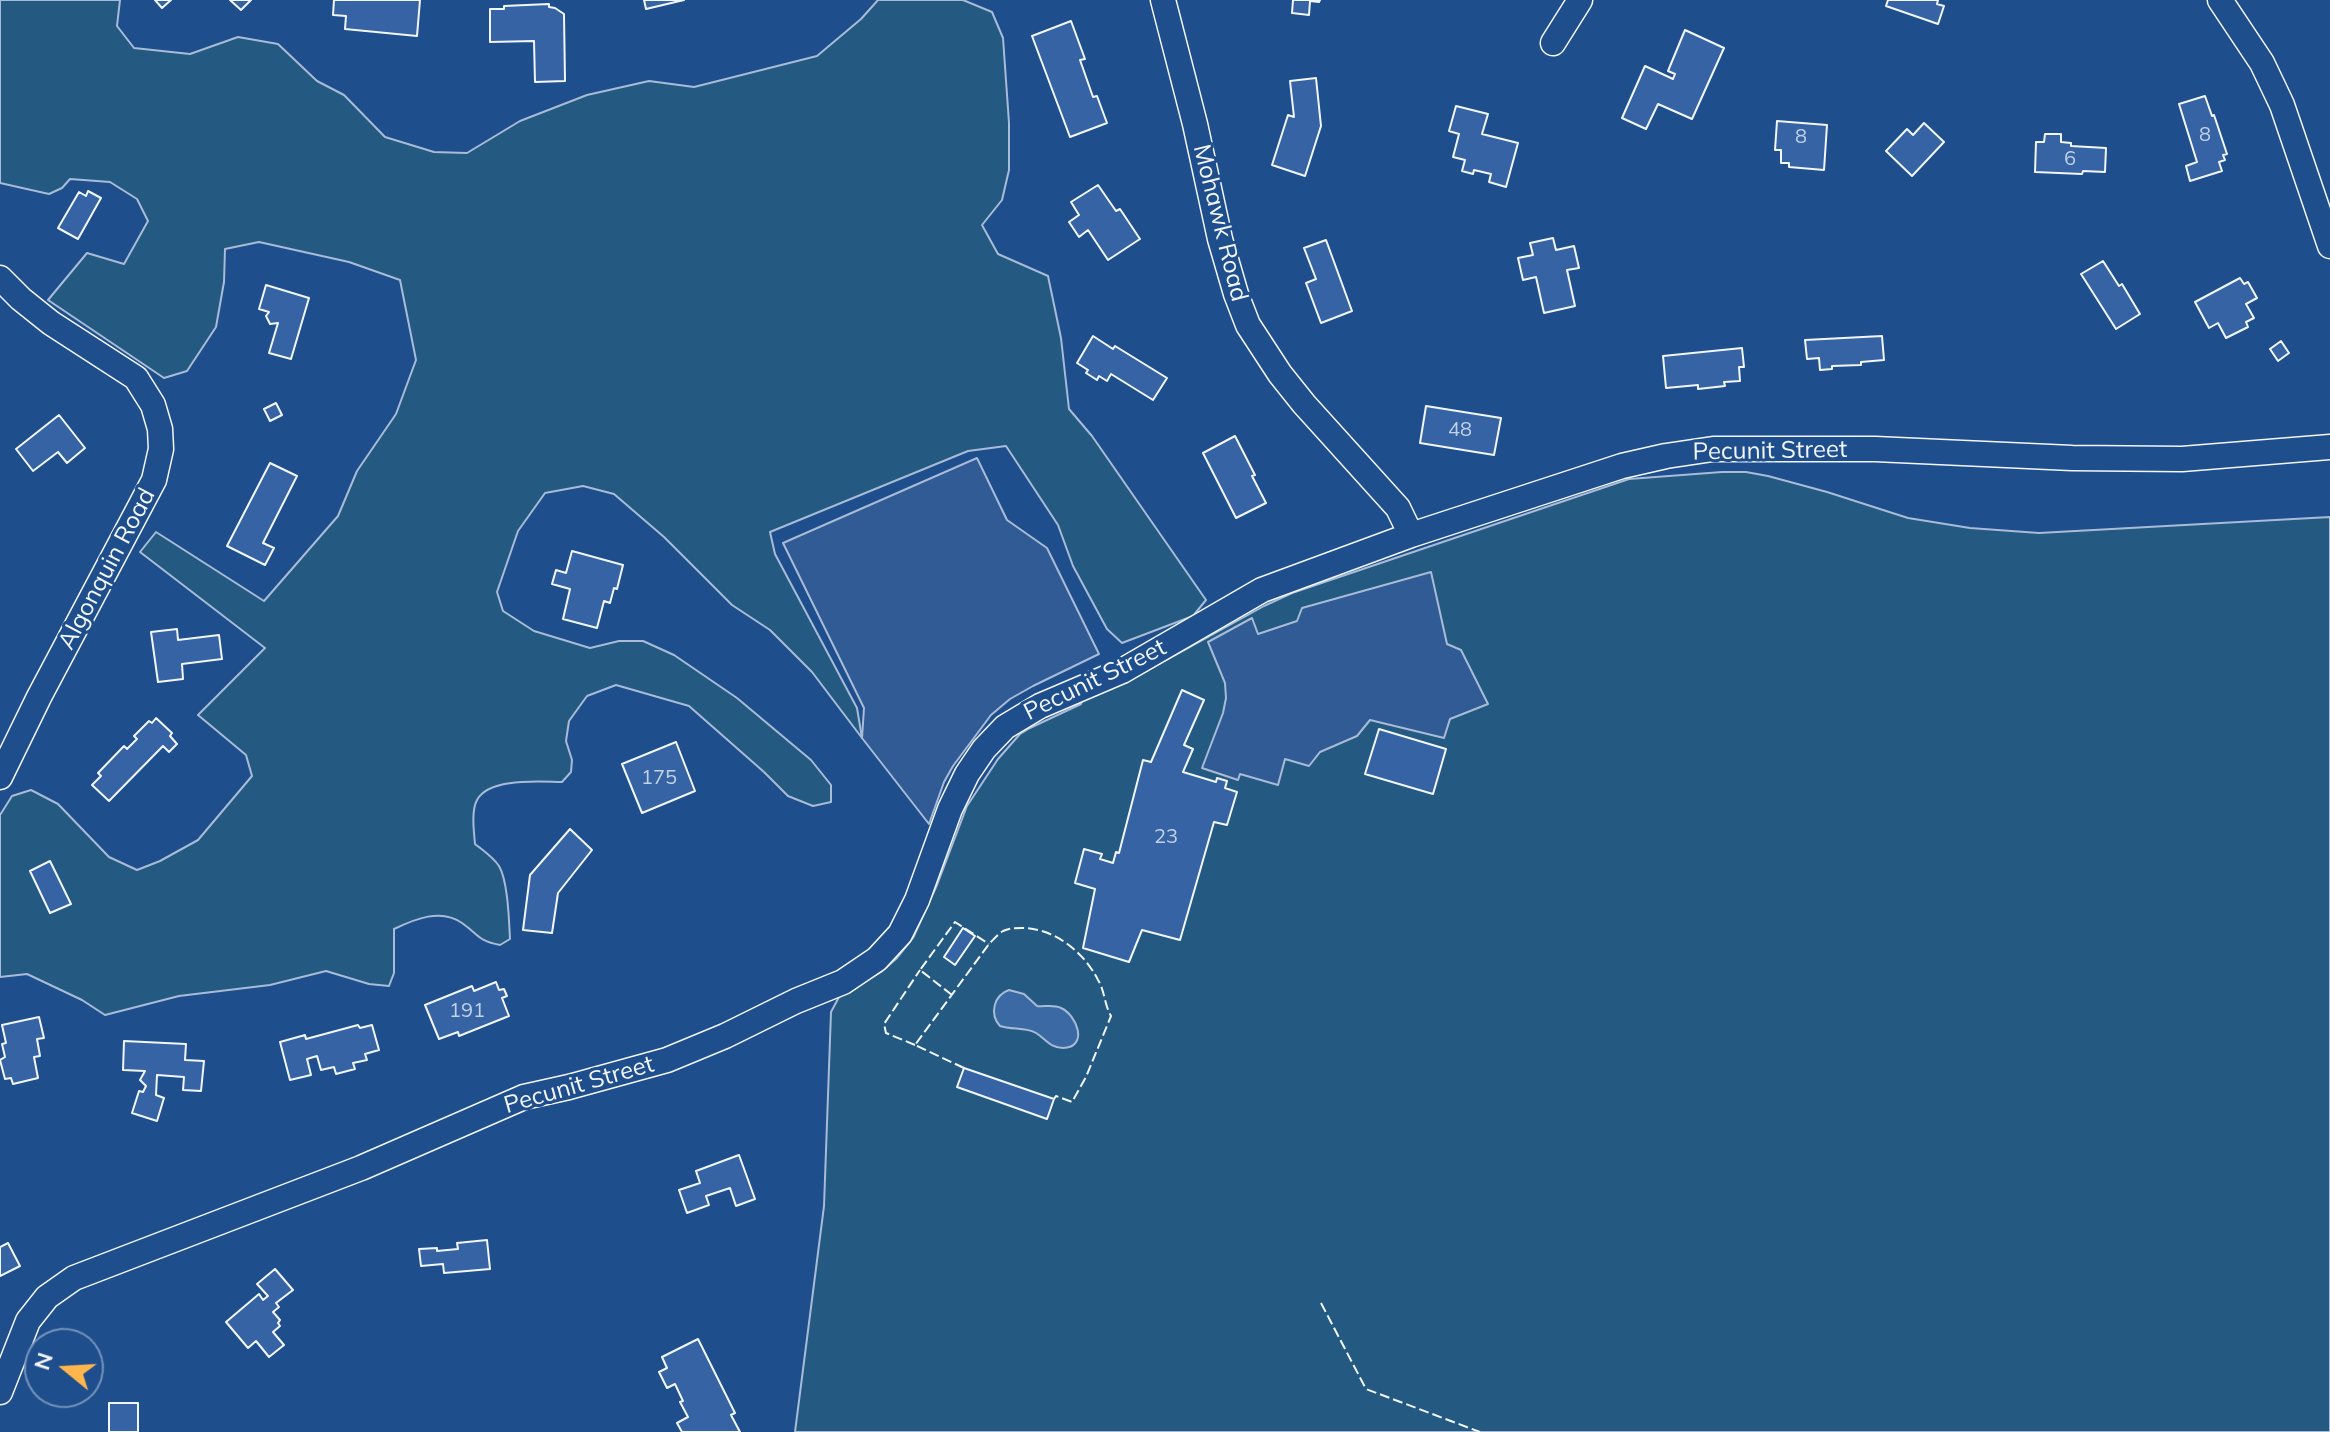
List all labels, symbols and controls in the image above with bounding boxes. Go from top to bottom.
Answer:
house number: 8 [2199,123,2211,147]
house number: 8 [1795,125,1807,149]
street label: Mohawk Road [1187,141,1253,305]
house number: 6 [2064,147,2076,171]
house number: 48 [1448,418,1472,442]
street label: Pecunit Street [1692,435,1848,467]
street label: Algonquin Road [52,483,162,655]
street label: Pecunit Street [1019,633,1171,727]
house number: 175 [641,766,677,790]
house number: 23 [1154,825,1178,849]
house number: 191 [449,999,485,1023]
street label: Pecunit Street [501,1050,657,1120]
north arrow [24,1328,104,1408]
text: N [27,1349,59,1373]

